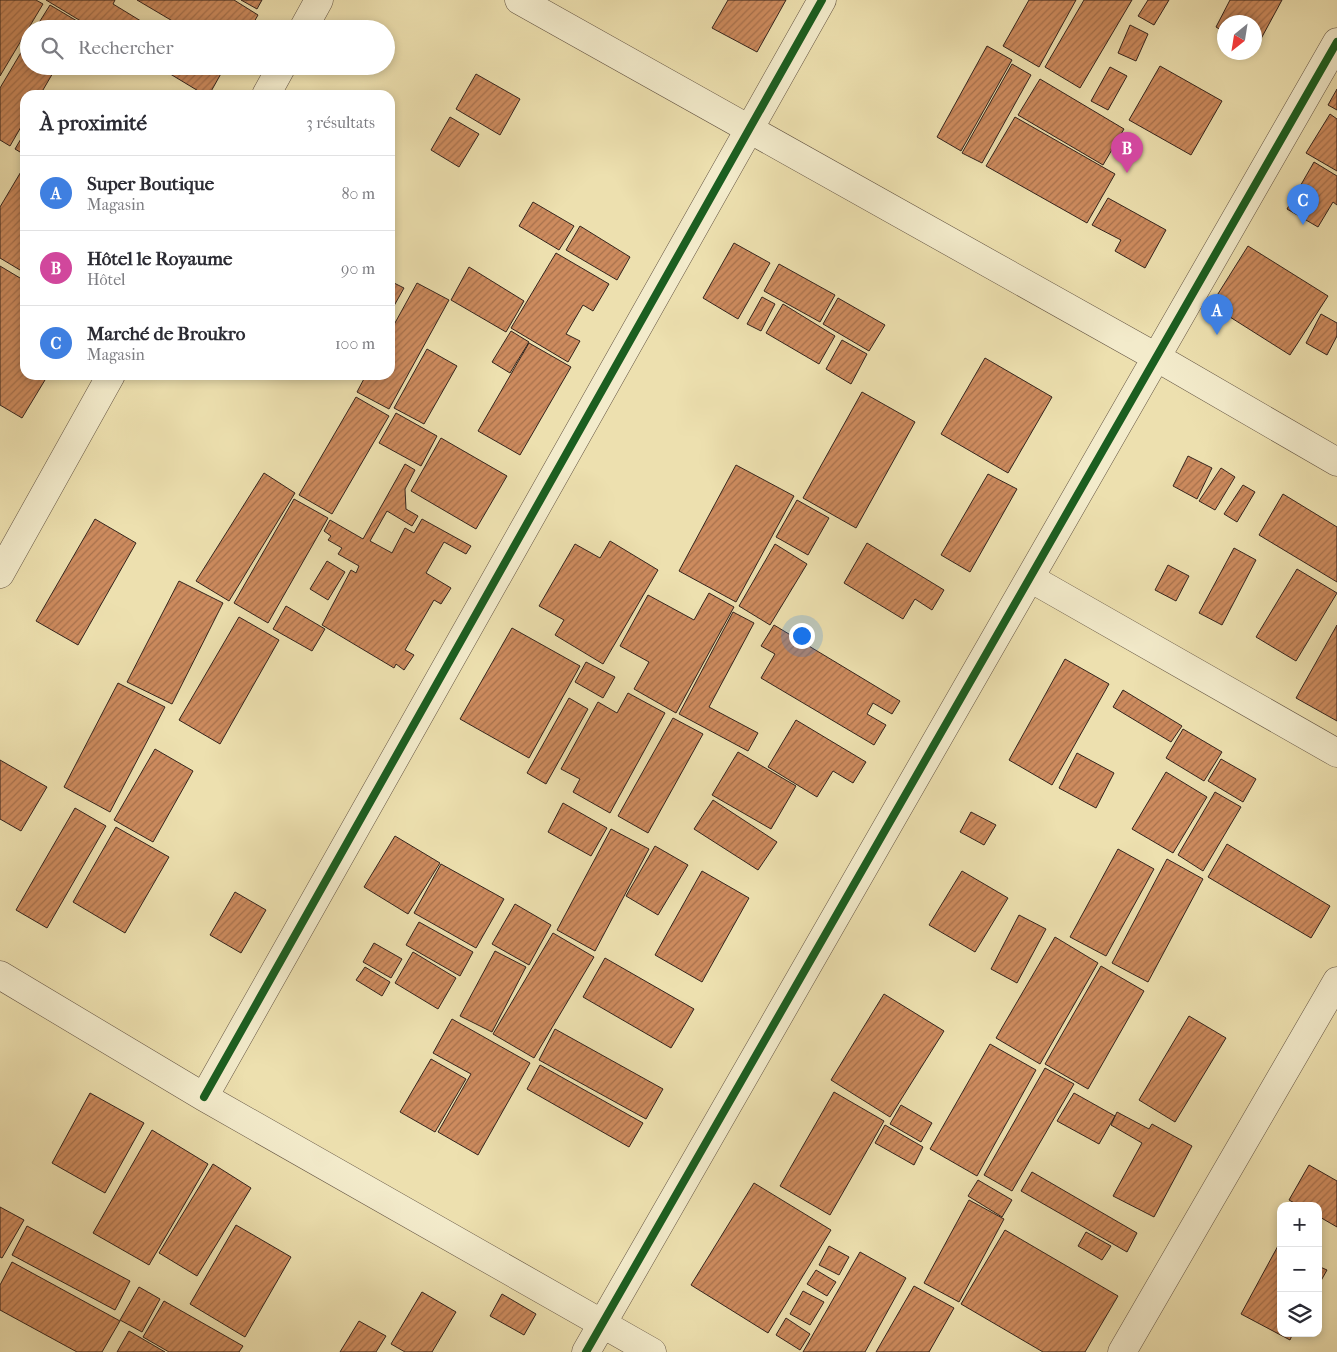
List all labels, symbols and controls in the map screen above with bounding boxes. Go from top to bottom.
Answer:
north arrow [1217,15,1262,60]
search box [20,20,395,75]
icon: search [38,34,66,62]
text: Rechercher [78,37,174,59]
text: À proximité [40,111,147,135]
text: 3 résultats [306,113,375,132]
pin: B [1111,132,1143,173]
text: Super Boutique [87,173,214,195]
text: A [51,184,61,203]
text: 80 m [341,184,375,203]
pin: C [1287,184,1319,225]
text: Magasin [87,195,145,214]
text: Hôtel le Royaume [87,248,232,270]
text: B [51,259,61,278]
text: 90 m [341,259,375,278]
text: Hôtel [87,270,125,289]
pin: A [1201,294,1233,335]
text: Marché de Broukro [87,323,245,345]
text: C [51,334,61,353]
text: 100 m [335,334,375,353]
text: Magasin [87,345,145,364]
your location [789,623,815,649]
map controls [1277,1202,1322,1337]
button: + [1277,1202,1322,1247]
button: − [1277,1247,1322,1292]
button: layers [1277,1292,1322,1337]

